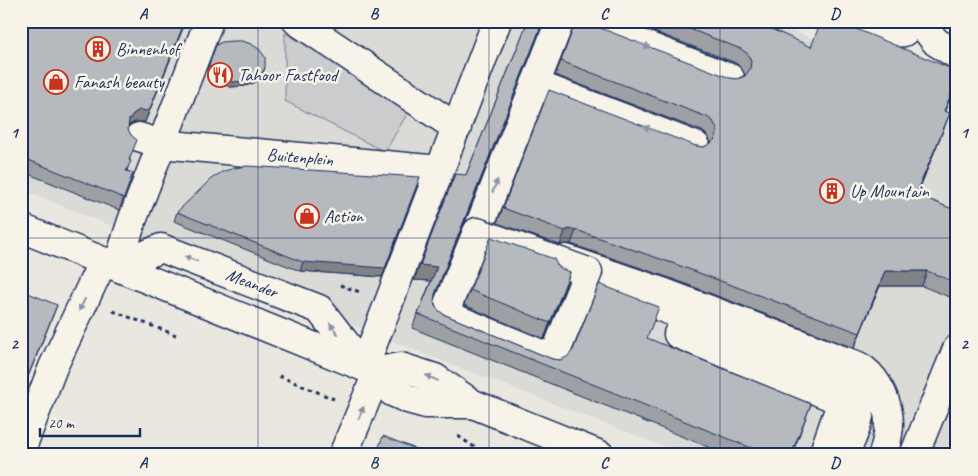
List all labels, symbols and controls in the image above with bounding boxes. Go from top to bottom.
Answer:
text: A [139,4,149,24]
text: B [370,4,380,24]
text: C [600,4,610,24]
text: D [830,4,841,24]
building icon: Binnenhof [85,36,111,62]
place label: Binnenhof [116,38,183,60]
one-way arrow [637,41,652,49]
restaurant icon: Tahoor Fastfood [207,62,233,88]
place label: Tahoor Fastfood [238,64,340,86]
shop icon: Fanash beauty [43,69,69,95]
place label: Fanash beauty [74,71,166,93]
text: 1 [10,123,19,143]
text: 1 [960,123,969,143]
one-way arrow [643,124,657,132]
street label: Buitenplein [266,143,335,171]
one-way arrow [491,178,499,193]
building icon: Up Mountain [819,178,845,204]
place label: Up Mountain [850,180,930,202]
shop icon: Action [294,203,320,229]
place label: Action [324,205,364,227]
one-way arrow [183,255,198,263]
street label: Meander [223,263,282,303]
one-way arrow [78,298,86,312]
one-way arrow [329,323,340,336]
text: 2 [10,334,19,354]
text: 2 [960,334,969,354]
one-way arrow [425,373,439,381]
scale bar [40,406,140,438]
one-way arrow [357,406,365,420]
text: 20 m [48,414,75,433]
text: A [139,453,149,473]
text: B [370,453,380,473]
text: C [600,453,610,473]
text: D [830,453,841,473]

